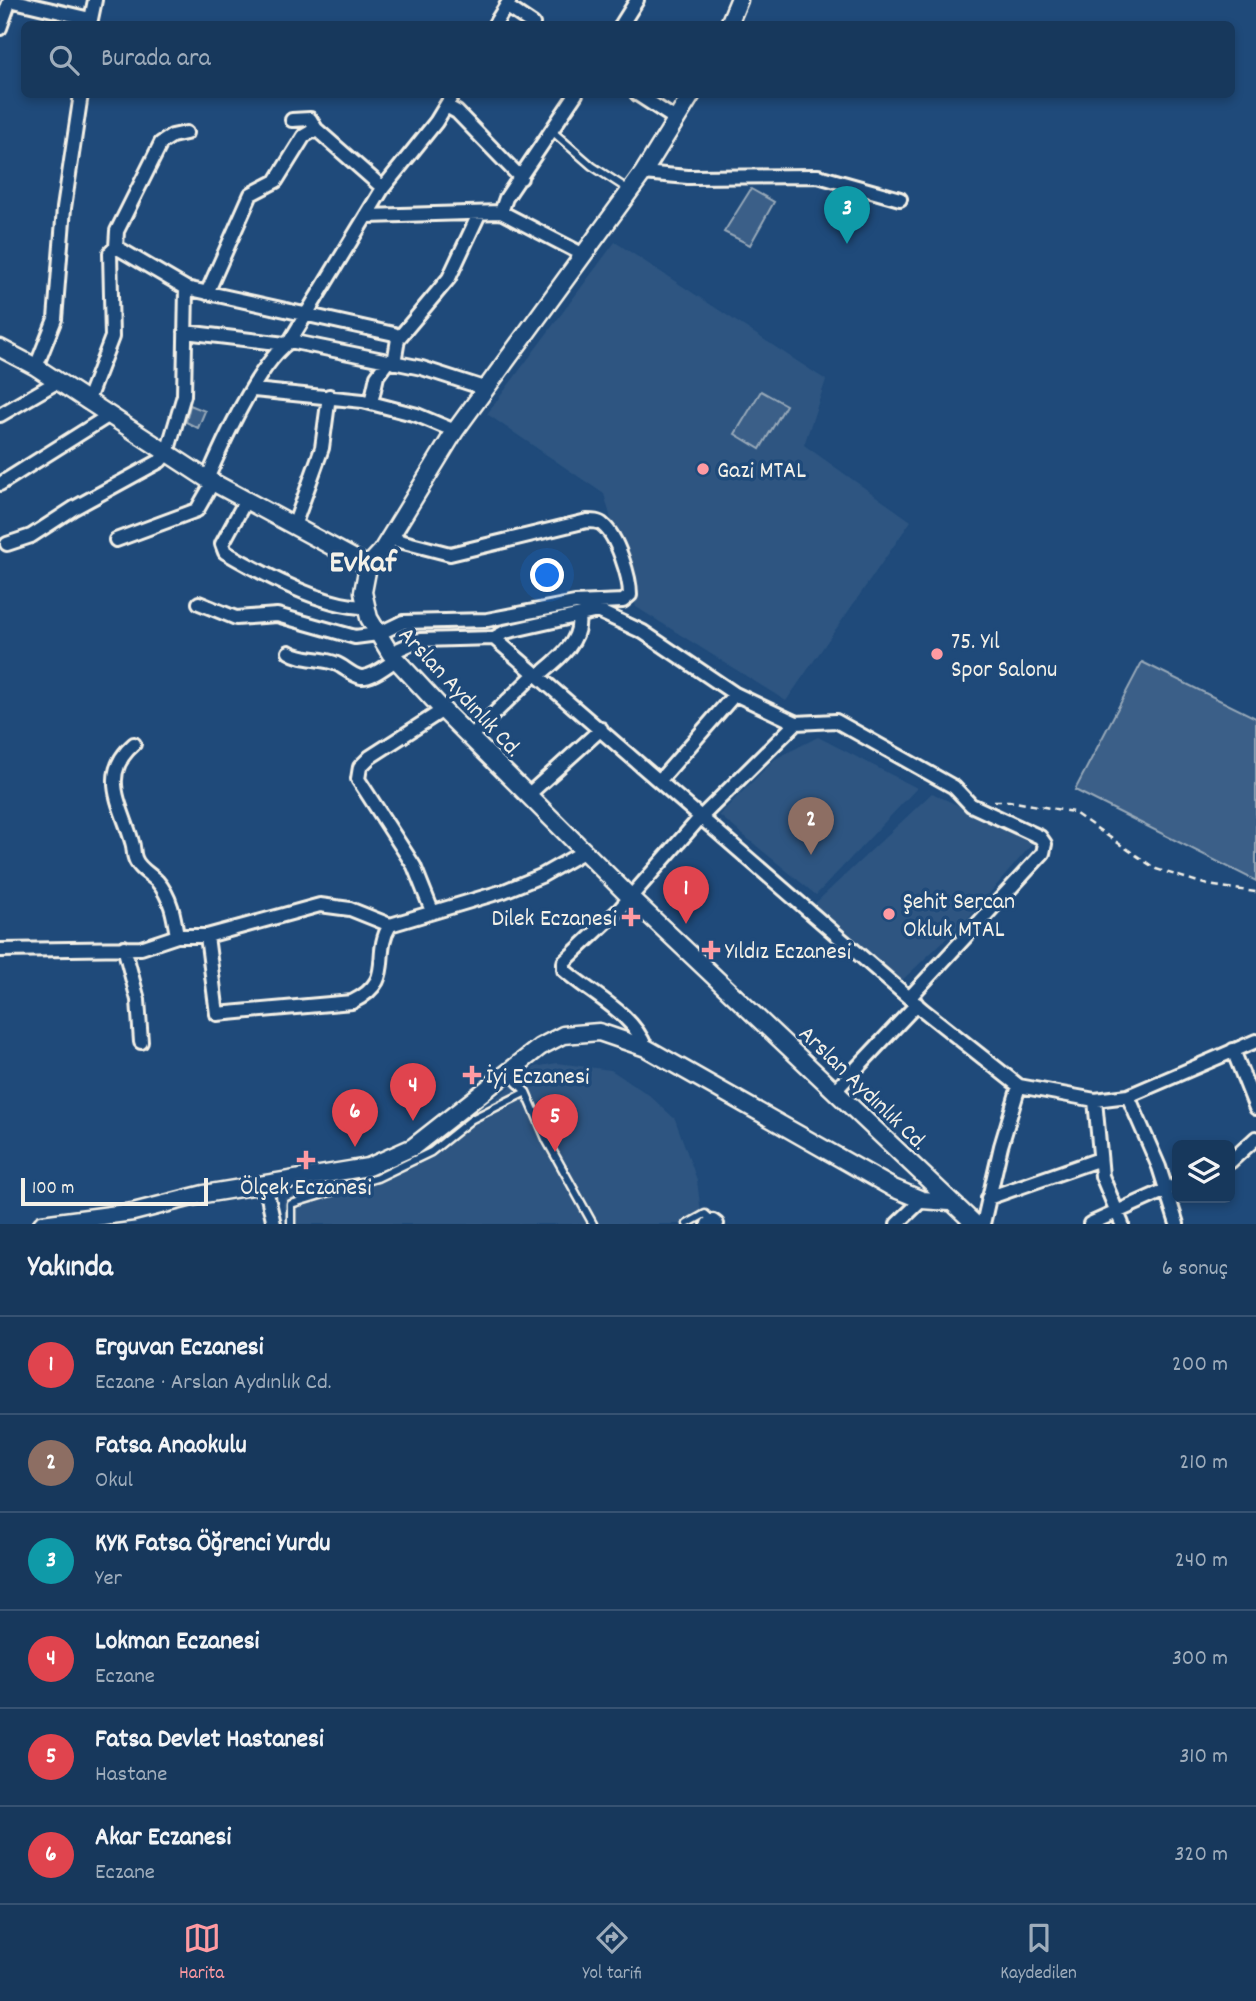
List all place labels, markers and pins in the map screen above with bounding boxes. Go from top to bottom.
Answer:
pin: 3 [824,186,870,244]
place label: Gazi MTAL [717,455,806,489]
marker: Gazi MTAL [695,461,711,477]
place label: 75. Yıl Spor Salonu [951,626,1057,688]
marker: 75. Yıl Spor Salonu [929,646,945,662]
pin: 2 [788,797,834,855]
pin: 1 [663,866,709,924]
place label: Şehit Sercan Okluk MTAL [903,886,1015,948]
place label: Dilek Eczanesi [492,903,617,937]
marker: Şehit Sercan Okluk MTAL [881,906,897,922]
marker: Dilek Eczanesi [623,909,639,925]
place label: Yıldız Eczanesi [725,936,851,970]
marker: Yıldız Eczanesi [703,942,719,958]
place label: İyi Eczanesi [486,1061,589,1095]
pin: 4 [390,1063,436,1121]
marker: İyi Eczanesi [464,1067,480,1083]
pin: 6 [332,1089,378,1147]
pin: 5 [532,1094,578,1152]
marker: Ölçek Eczanesi [298,1152,314,1168]
place label: Ölçek Eczanesi [240,1172,372,1206]

